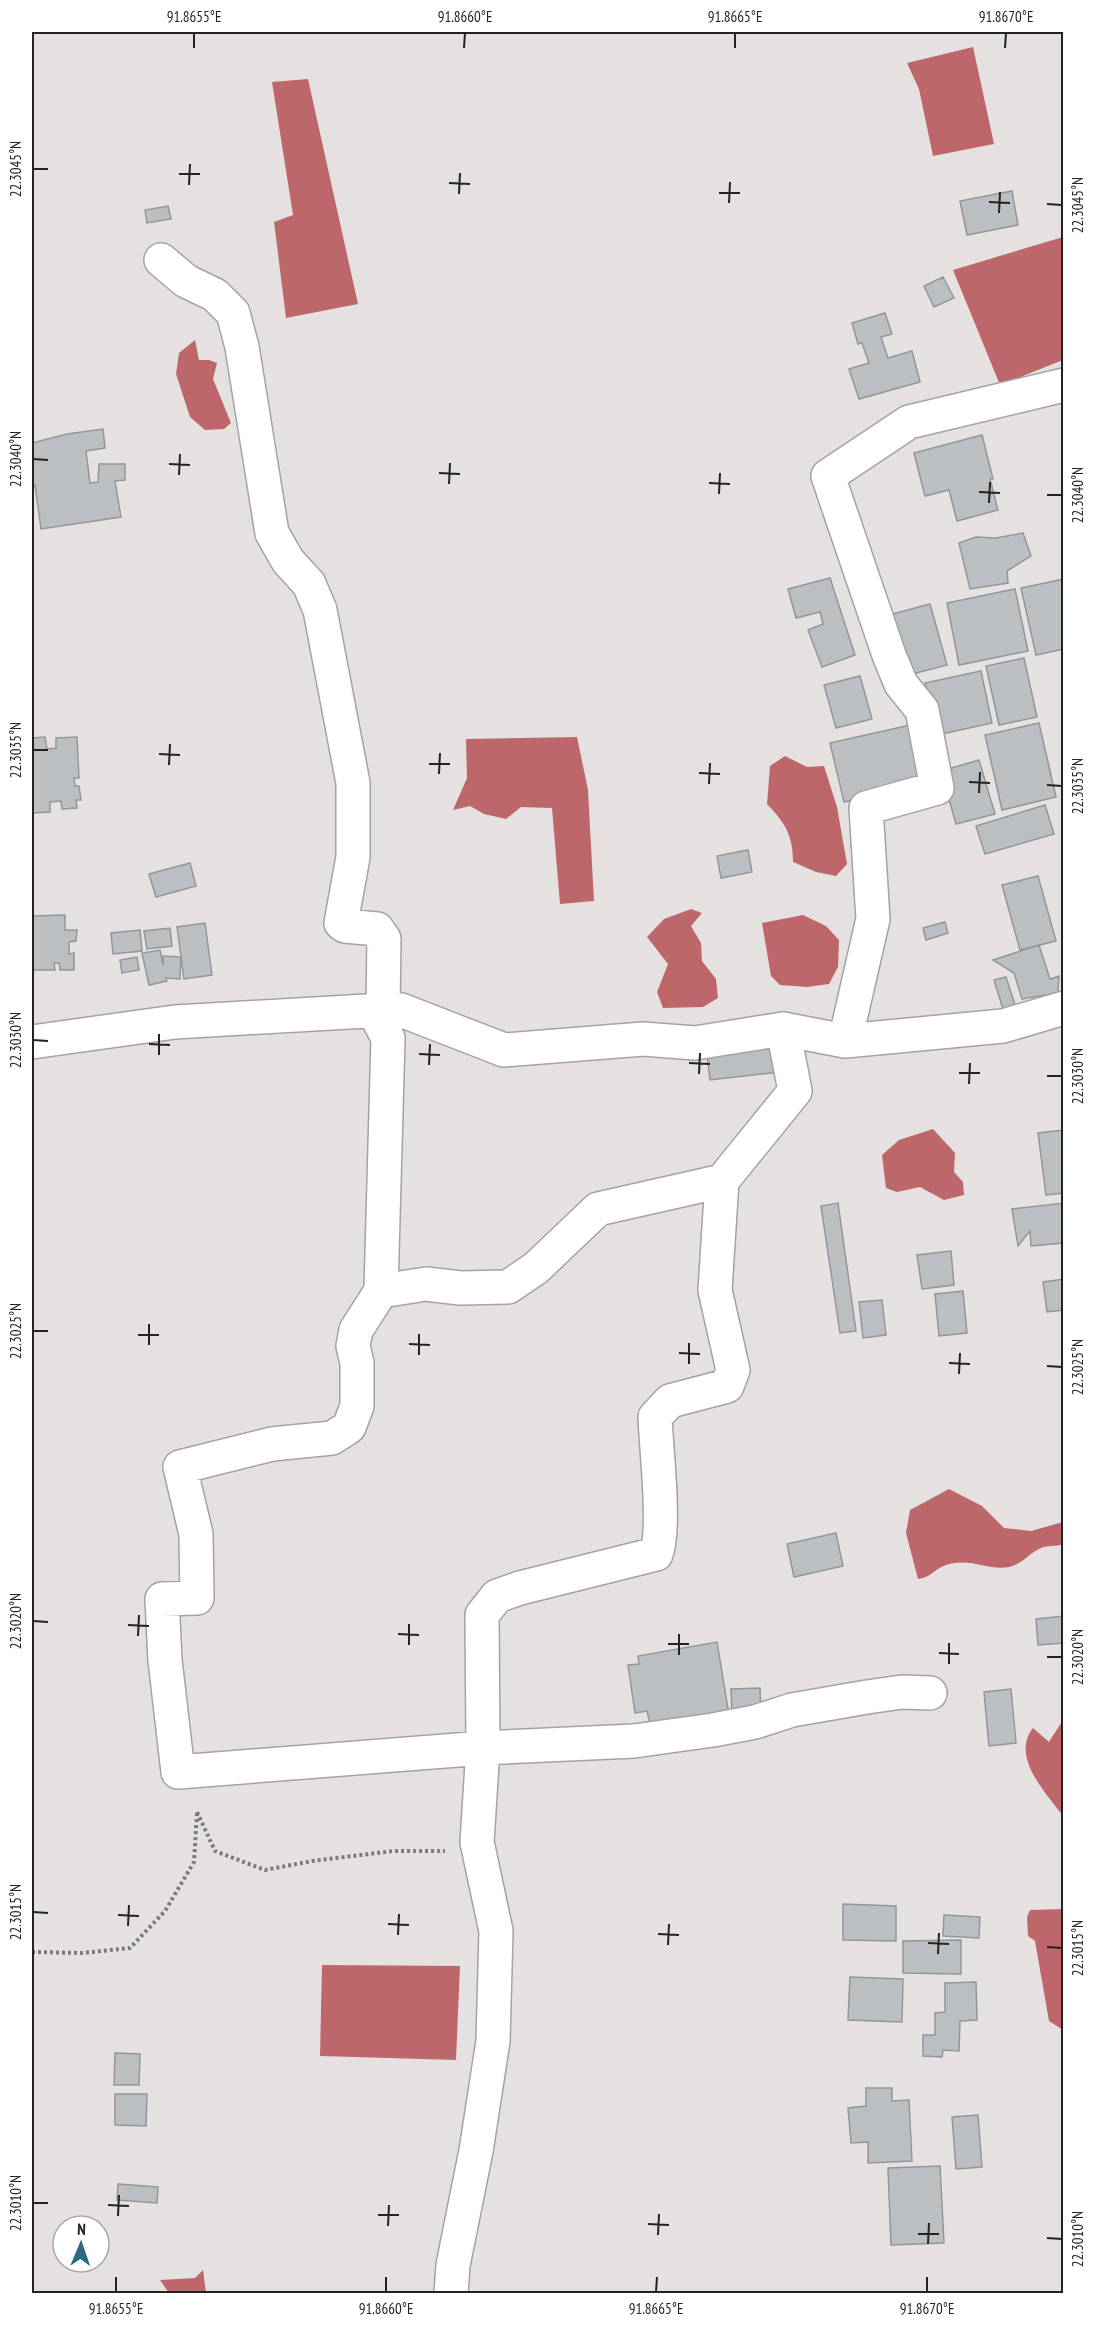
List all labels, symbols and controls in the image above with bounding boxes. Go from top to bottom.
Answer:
text: 91.8655°E [167,7,221,26]
text: 91.8660°E [438,7,492,26]
text: 91.8665°E [708,7,762,26]
text: 91.8670°E [979,7,1033,26]
text: 22.3045°N [6,141,25,197]
text: 22.3045°N [1068,177,1087,233]
text: 22.3040°N [6,431,25,487]
text: 22.3040°N [1068,467,1087,523]
text: 22.3035°N [6,722,25,778]
text: 22.3035°N [1068,758,1087,814]
text: 22.3030°N [6,1012,25,1068]
text: 22.3030°N [1068,1048,1087,1104]
text: 22.3025°N [6,1303,25,1359]
text: 22.3025°N [1068,1339,1087,1395]
text: 22.3020°N [6,1593,25,1649]
text: 22.3020°N [1068,1629,1087,1685]
text: 22.3015°N [6,1884,25,1940]
text: 22.3015°N [1068,1920,1087,1976]
text: 22.3010°N [6,2175,25,2231]
text: 22.3010°N [1068,2211,1087,2267]
north arrow [51,2214,111,2274]
text: N [77,2219,86,2239]
text: 91.8655°E [89,2299,143,2318]
text: 91.8660°E [359,2299,413,2318]
text: 91.8665°E [629,2299,683,2318]
text: 91.8670°E [900,2299,954,2318]

